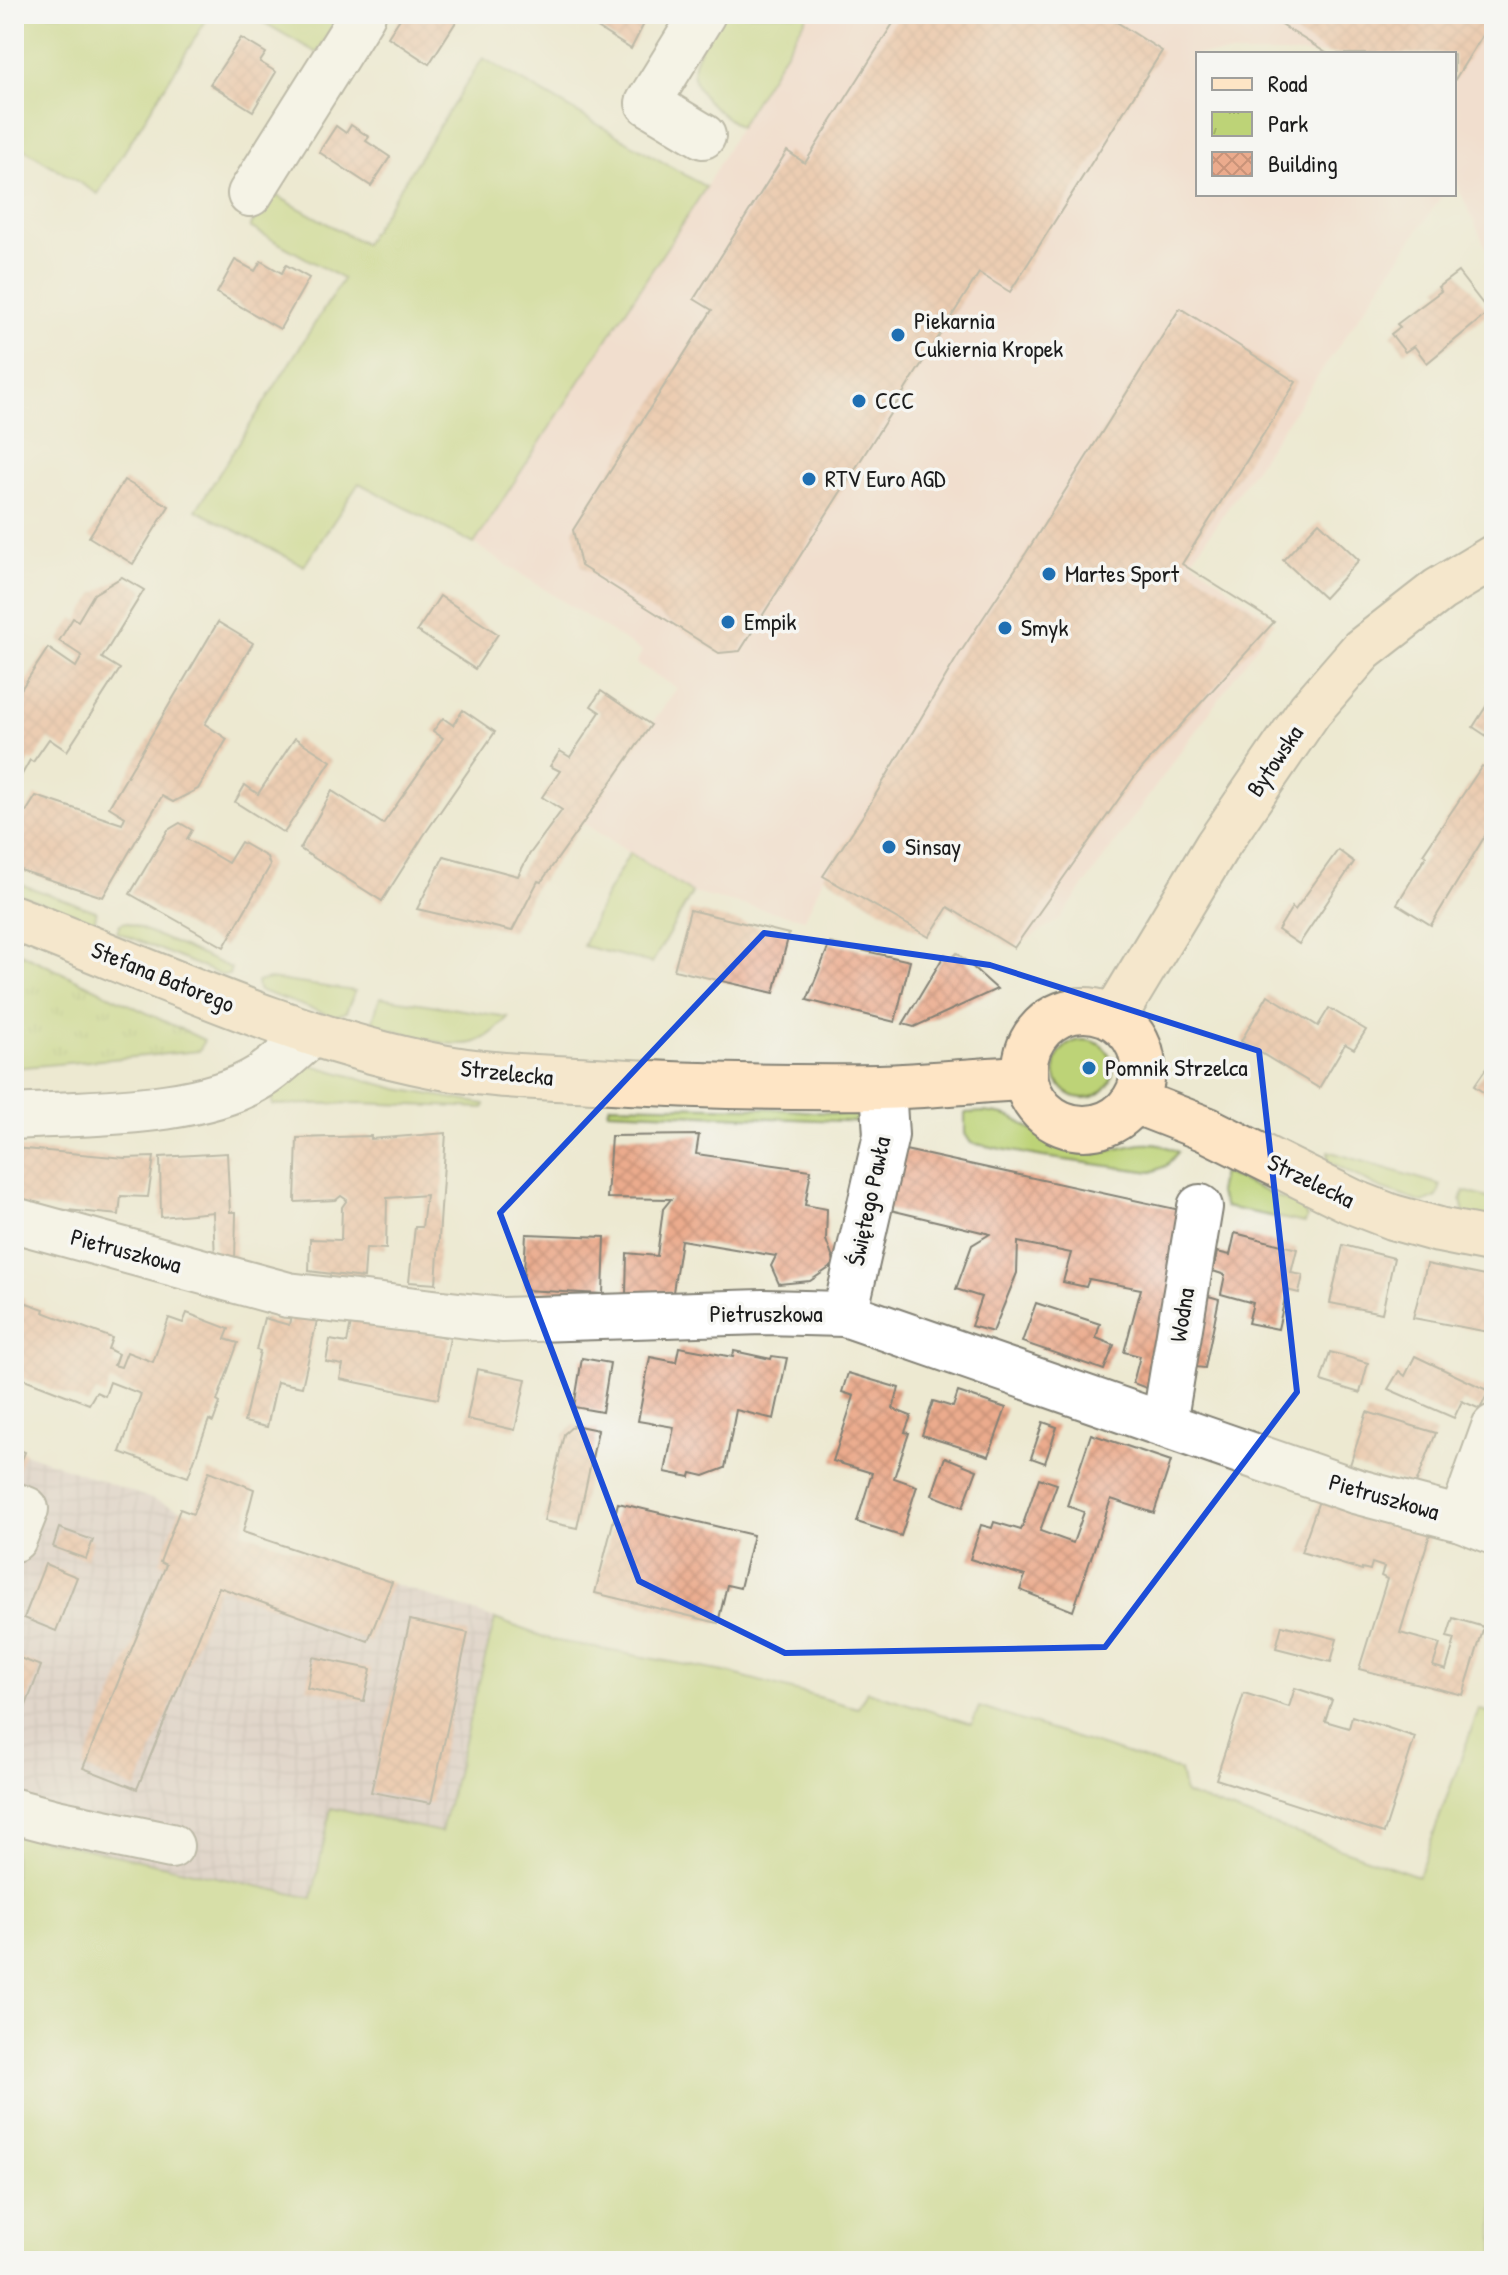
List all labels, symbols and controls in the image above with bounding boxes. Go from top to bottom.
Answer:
legend [1196,52,1456,196]
text: Road [1268,67,1307,99]
text: Park [1268,107,1308,139]
text: Building [1268,147,1338,179]
place label: Piekarnia Cukiernia Kropek [914,304,1063,364]
marker: Piekarnia Cukiernia Kropek [889,326,907,344]
place label: CCC [875,384,914,416]
marker: CCC [850,392,868,410]
place label: RTV Euro AGD [825,462,946,494]
marker: RTV Euro AGD [800,470,818,488]
place label: Martes Sport [1065,557,1180,589]
marker: Martes Sport [1040,565,1058,583]
place label: Empik [744,605,797,637]
place label: Smyk [1021,611,1068,643]
marker: Empik [719,613,737,631]
marker: Smyk [996,619,1014,637]
street label: Bytowska [1239,718,1310,803]
place label: Sinsay [905,830,961,862]
marker: Sinsay [880,838,898,856]
street label: Stefana Batorego [87,933,240,1019]
street label: Strzelecka [459,1051,555,1093]
place label: Pomnik Strzelca [1105,1051,1248,1083]
marker: Pomnik Strzelca [1080,1059,1098,1077]
street label: Świętego Pawła [839,1133,897,1268]
street label: Strzelecka [1263,1145,1360,1215]
street label: Pietruszkowa [67,1220,185,1280]
street label: Wodna [1161,1286,1201,1344]
street label: Pietruszkowa [709,1297,823,1329]
street label: Pietruszkowa [1325,1465,1443,1527]

